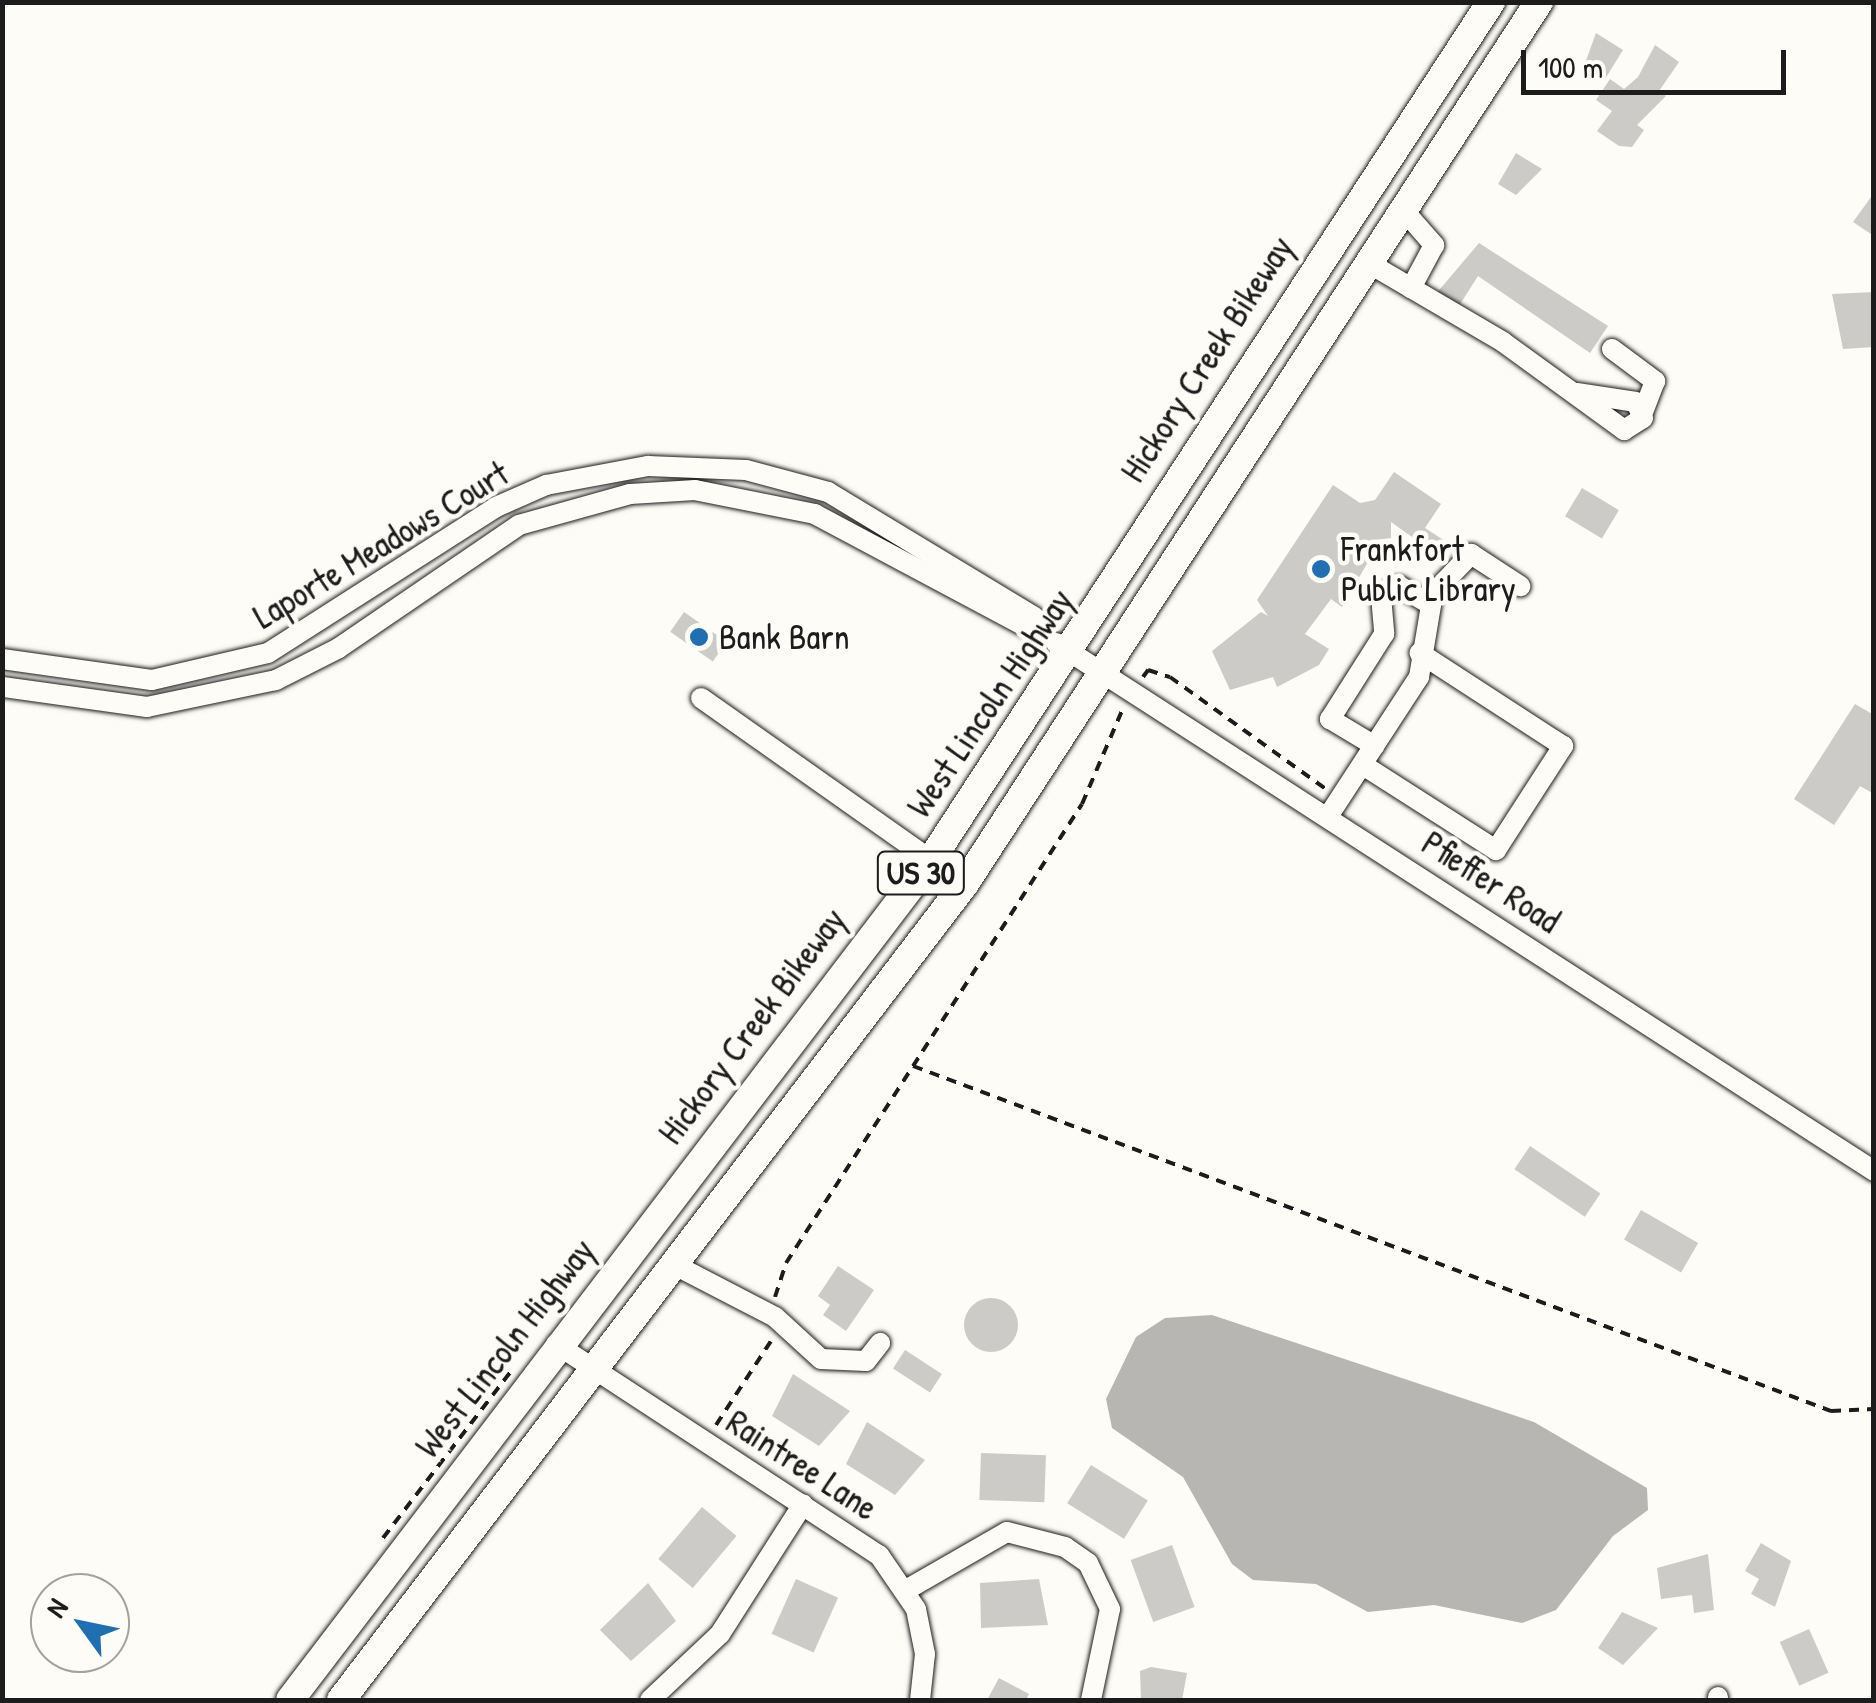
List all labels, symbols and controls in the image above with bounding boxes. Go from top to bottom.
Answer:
scale bar [1526,30,1791,92]
text: 100 m [1538,47,1603,87]
street label: Hickory Creek Bikeway [1112,228,1302,490]
street label: Laporte Meadows Court [246,452,516,638]
place label: Frankfort Public Library [1341,528,1516,610]
marker: Frankfort Public Library [1310,558,1332,580]
street label: West Lincoln Highway [898,581,1082,825]
place label: Bank Barn [719,616,850,658]
marker: Bank Barn [688,626,710,648]
street label: Pfieffer Road [1414,822,1568,942]
road number: US 30 [876,846,966,900]
street label: Hickory Creek Bikeway [650,900,854,1152]
street label: West Lincoln Highway [407,1230,603,1466]
street label: Raintree Lane [719,1401,885,1529]
north arrow [30,1573,130,1673]
text: N [37,1591,77,1624]

